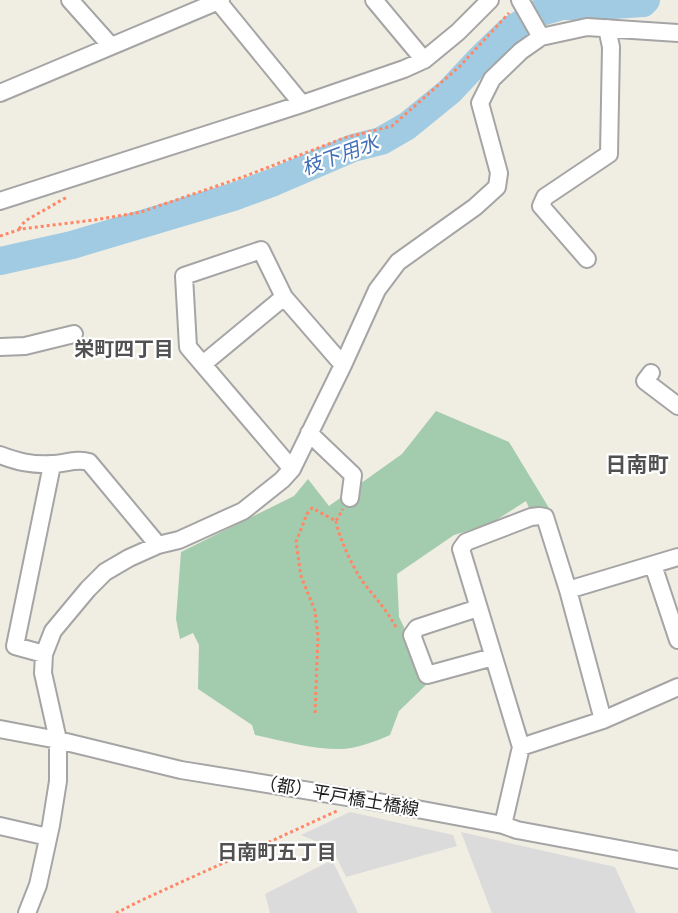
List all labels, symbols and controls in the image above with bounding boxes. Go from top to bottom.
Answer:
water label: 枝下用水 [298,129,384,180]
district label: 栄町四丁目 [74,337,174,361]
district label: 日南町 [606,452,669,478]
street label: （都）平戸橋土橋線 [257,771,421,821]
district label: 日南町五丁目 [217,840,337,864]

